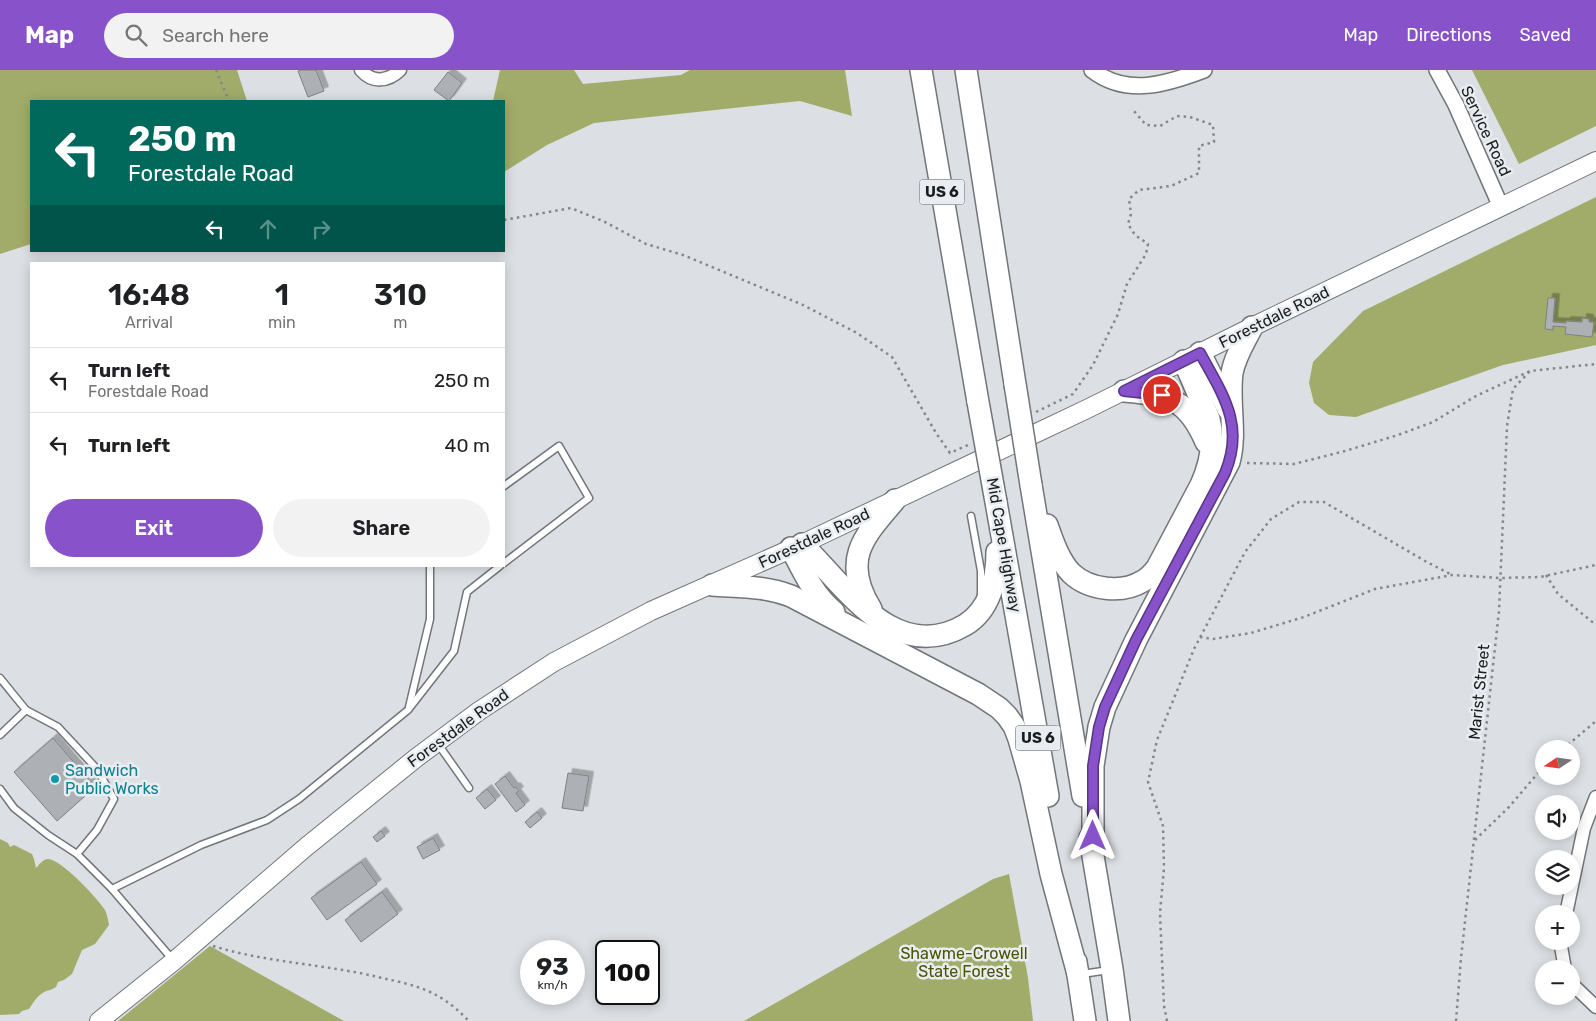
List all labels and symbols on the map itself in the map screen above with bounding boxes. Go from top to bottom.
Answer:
street label: Service Road [1457,83,1515,179]
road number: US 6 [920,180,964,204]
street label: Forestdale Road [1216,282,1332,352]
pin [1141,374,1183,416]
street label: Mid Cape Highway [983,476,1025,614]
street label: Forestdale Road [755,504,873,572]
street label: Marist Street [1465,643,1493,741]
street label: Forestdale Road [404,685,512,771]
road number: US 6 [1016,726,1060,750]
north arrow [1535,740,1580,785]
place label: Sandwich Public Works [65,761,159,798]
marker: Sandwich Public Works [49,773,61,785]
position arrow [1066,809,1118,861]
speed limit sign: 100 [595,940,660,1005]
park label: Shawme-Crowell State Forest [900,944,1028,981]

